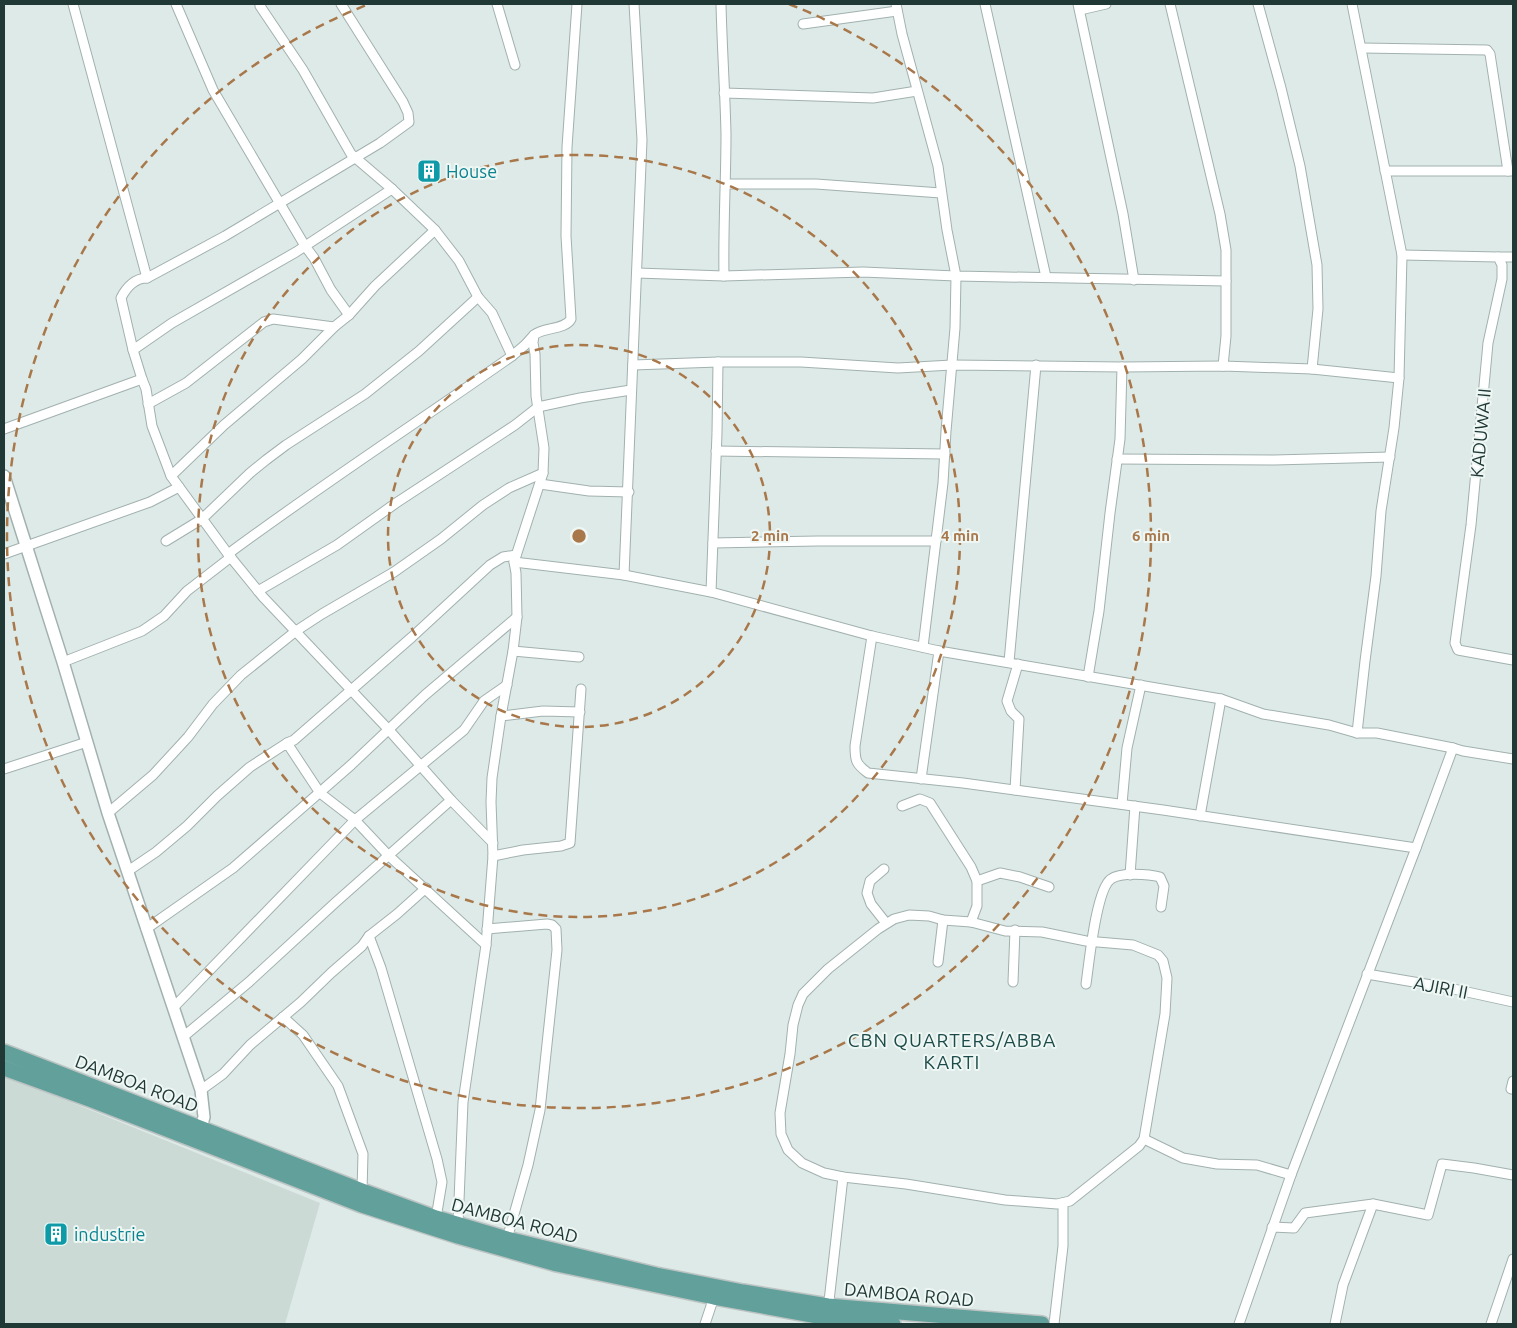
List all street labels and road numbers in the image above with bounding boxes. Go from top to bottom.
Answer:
street label: KADUWA II [1466,387,1494,479]
street label: AJIRI II [1412,972,1470,1002]
street label: DAMBOA ROAD [73,1050,201,1116]
street label: DAMBOA ROAD [449,1193,581,1247]
street label: DAMBOA ROAD [843,1278,975,1310]

